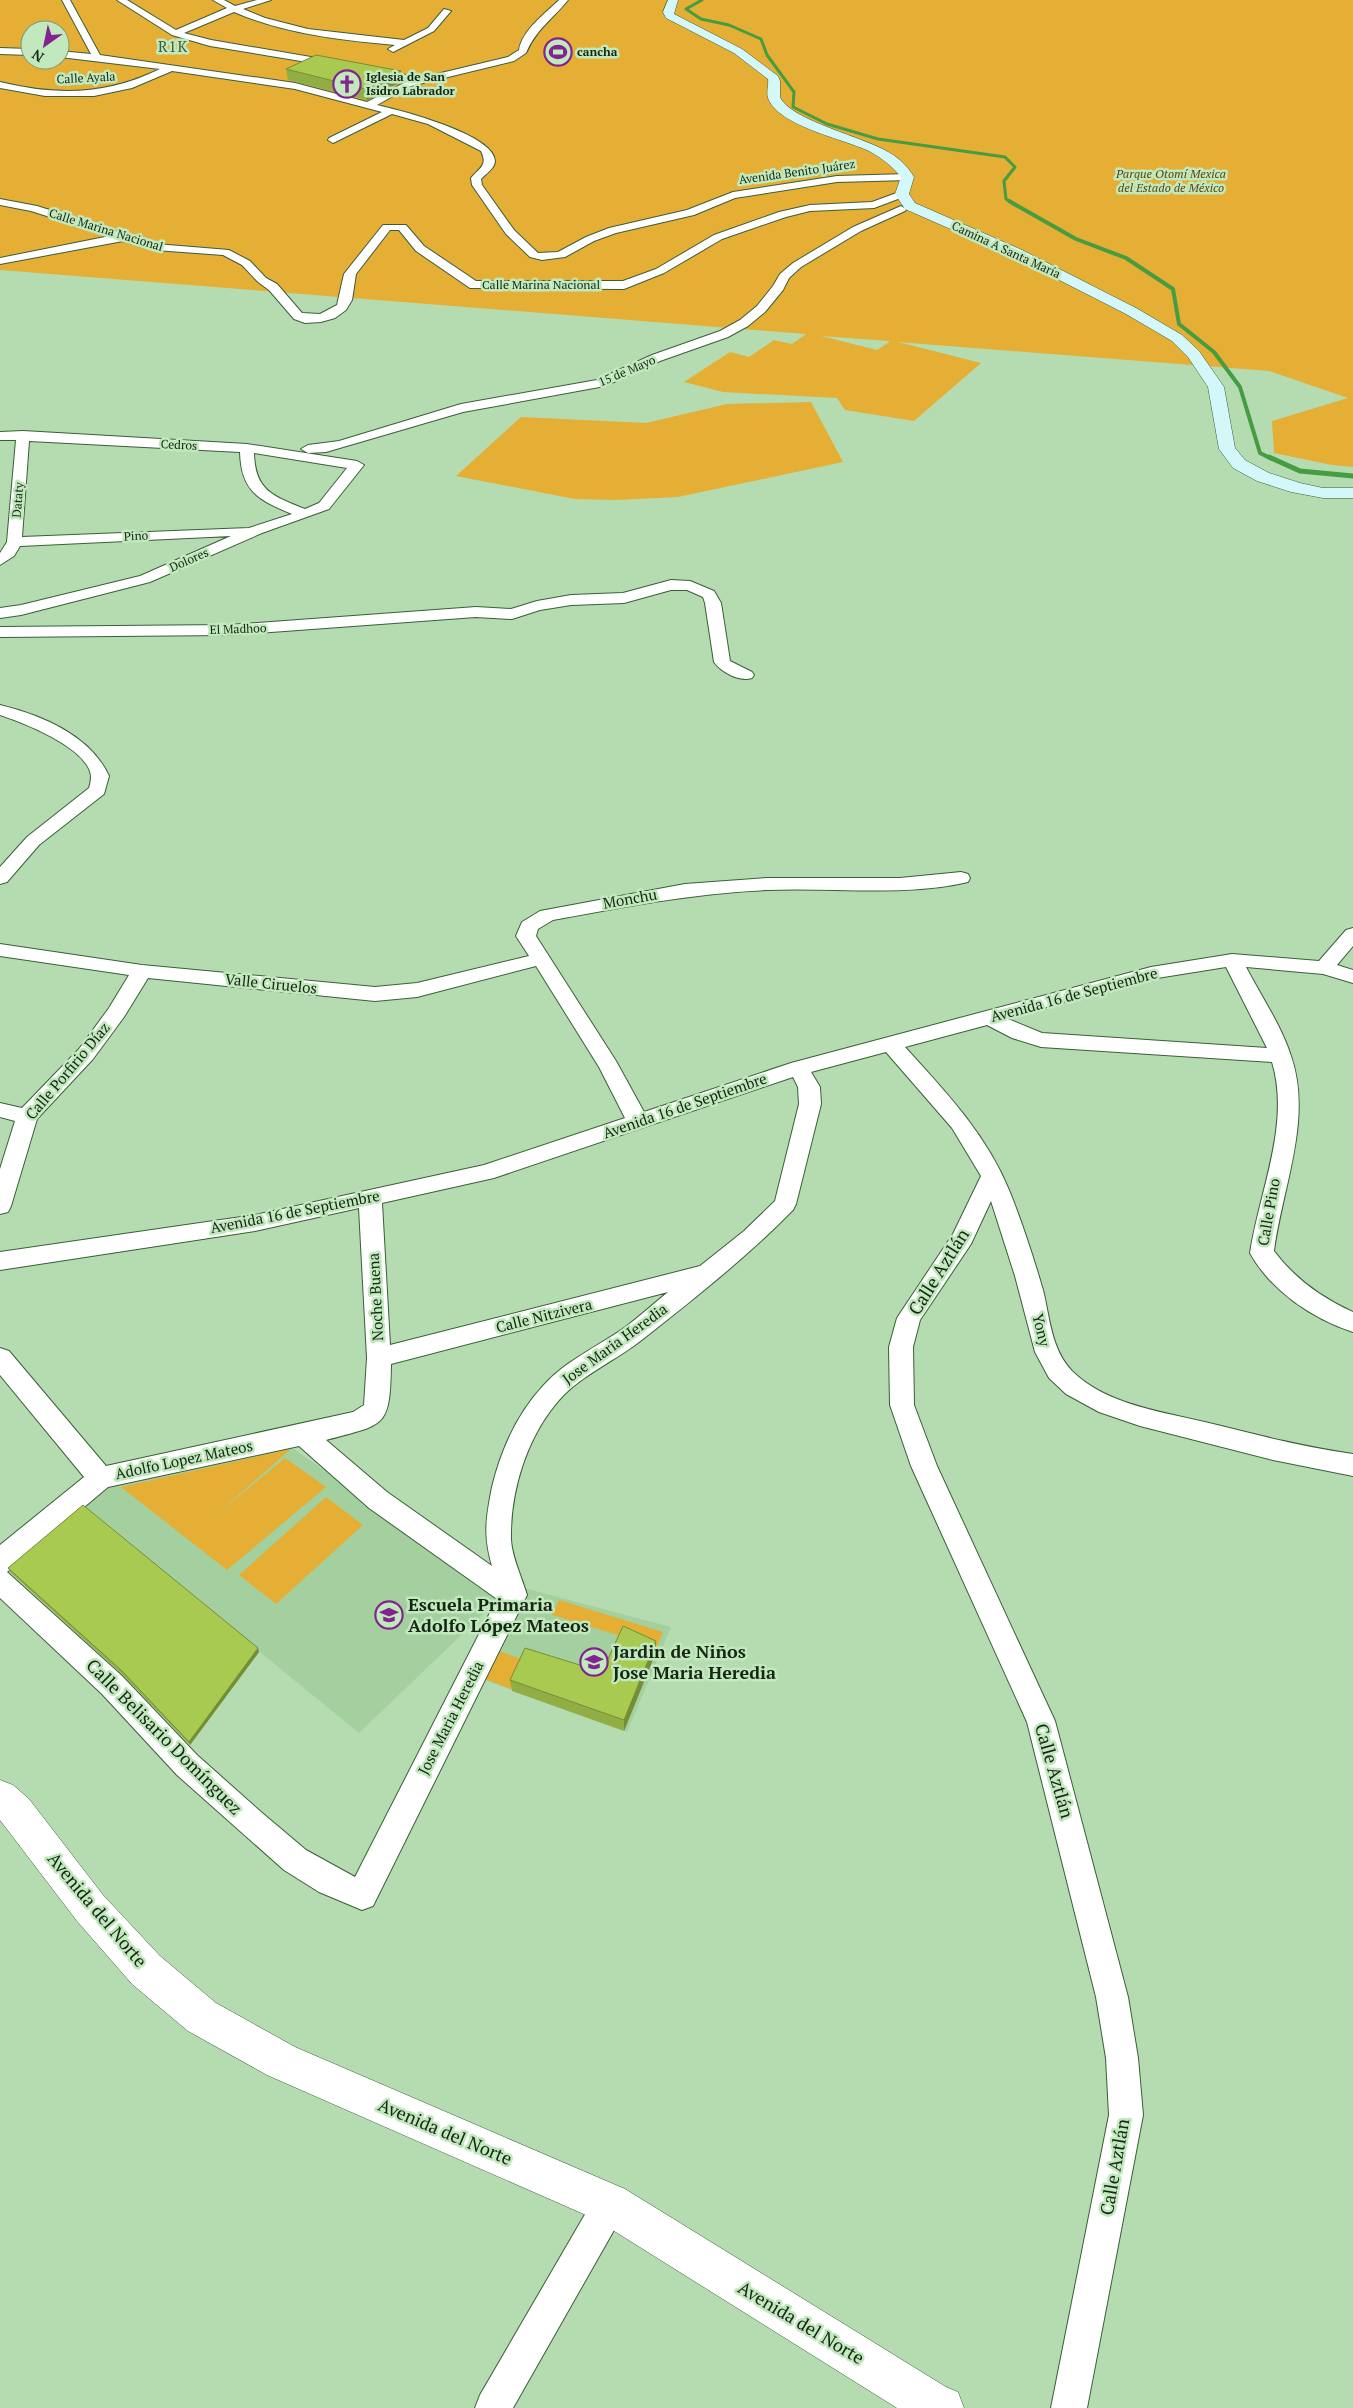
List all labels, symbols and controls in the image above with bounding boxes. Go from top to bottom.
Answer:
north arrow [20,20,70,70]
district label: R1K [158,36,188,56]
sports icon: cancha [543,37,573,67]
place label: cancha [577,44,618,59]
text: N [28,45,47,67]
street label: Calle Ayala [56,68,116,87]
church icon: Iglesia de San Isidro Labrador [332,69,362,99]
place label: Iglesia de San Isidro Labrador [366,69,456,98]
street label: Avenida Benito Juárez [738,156,856,187]
park label: Parque Otomí Mexica del Estado de México [1115,166,1226,195]
street label: Calle Marina Nacional [47,205,165,254]
street label: Camina A Santa María [949,218,1063,281]
street label: Calle Marina Nacional [482,277,600,292]
street label: 15 de Mayo [596,352,658,389]
street label: Cedros [160,436,198,453]
street label: Dataty [8,481,27,518]
street label: Pino [123,527,149,544]
street label: Dolores [167,544,211,575]
street label: El Madhoo [209,620,267,637]
street label: Monchu [601,883,659,913]
street label: Avenida 16 de Septiembre [988,962,1159,1026]
street label: Valle Ciruelos [224,968,318,998]
street label: Calle Porfirio Díaz [21,1017,114,1123]
street label: Avenida 16 de Septiembre [600,1068,769,1143]
street label: Calle Pino [1252,1177,1284,1247]
street label: Avenida 16 de Septiembre [208,1185,381,1237]
street label: Calle Aztlán [902,1223,974,1319]
street label: Noche Buena [363,1252,387,1342]
street label: Calle Nitzivera [494,1293,594,1337]
street label: Jose Maria Heredia [558,1298,671,1388]
street label: Yony [1028,1311,1056,1349]
street label: Adolfo Lopez Mateos [113,1435,254,1483]
place label: Escuela Primaria Adolfo López Mateos [408,1592,589,1637]
school or university icon: Escuela Primaria Adolfo López Mateos [374,1600,404,1630]
place label: Jardin de Niños Jose Maria Heredia [613,1639,776,1684]
school or university icon: Jardin de Niños Jose Maria Heredia [579,1647,609,1677]
street label: Calle Belisario Domínguez [82,1653,248,1819]
street label: Jose Maria Heredia [413,1657,488,1778]
street label: Calle Aztlán [1030,1721,1080,1821]
street label: Avenida del Norte [43,1847,153,1972]
street label: Avenida del Norte [375,2092,516,2170]
street label: Calle Aztlán [1094,2116,1134,2217]
street label: Avenida del Norte [734,2275,869,2369]

